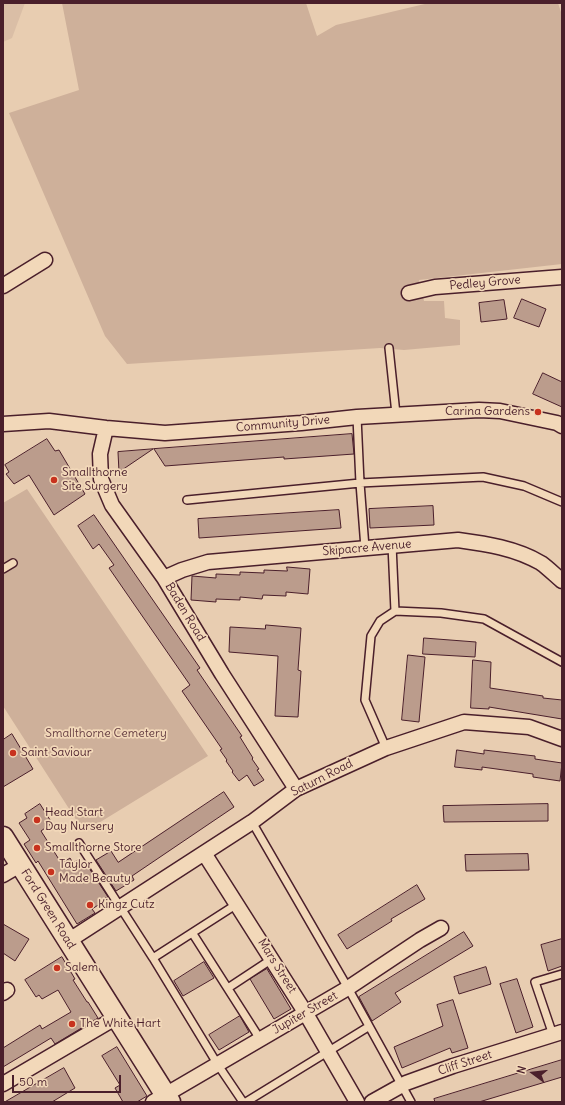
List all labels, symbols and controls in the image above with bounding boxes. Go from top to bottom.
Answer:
street label: Pedley Grove [449,273,521,293]
place label: Carina Gardens [445,405,530,419]
marker: Carina Gardens [533,407,543,417]
street label: Community Drive [235,413,331,435]
place label: Smallthorne Site Surgery [62,466,128,494]
marker: Smallthorne Site Surgery [49,475,59,485]
street label: Skipacre Avenue [322,537,412,559]
street label: Baden Road [162,580,208,644]
park label: Smallthorne Cemetery [45,727,167,741]
place label: Saint Saviour [21,746,92,760]
marker: Saint Saviour [8,748,18,758]
street label: Saturn Road [289,756,355,800]
place label: Head Start Day Nursery [45,806,114,834]
marker: Head Start Day Nursery [32,815,42,825]
place label: Smallthorne Store [45,841,142,855]
marker: Smallthorne Store [32,843,42,853]
place label: Taylor Made Beauty [59,858,131,886]
street label: Ford Green Road [18,866,78,952]
marker: Taylor Made Beauty [46,867,56,877]
place label: Kingz Cutz [98,898,155,912]
marker: Kingz Cutz [85,900,95,910]
street label: Mars Street [255,936,299,996]
place label: Salem [65,961,98,975]
marker: Salem [52,963,62,973]
street label: Jupiter Street [270,989,340,1037]
place label: The White Hart [80,1017,161,1031]
marker: The White Hart [67,1019,77,1029]
street label: Cliff Street [436,1047,494,1079]
north arrow [513,1053,553,1093]
text: N [514,1064,529,1075]
scale bar [14,1067,123,1093]
text: 50 m [19,1074,47,1089]

